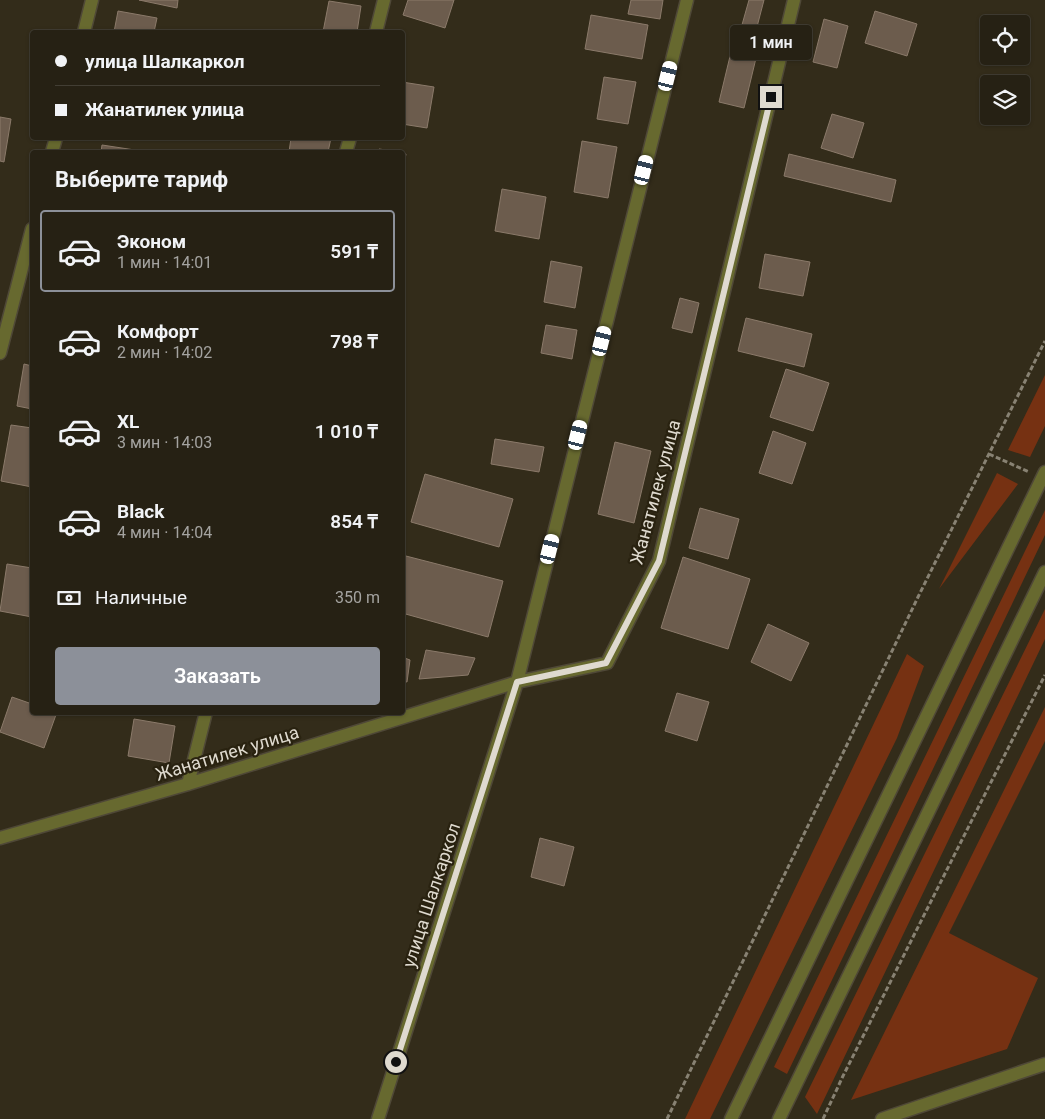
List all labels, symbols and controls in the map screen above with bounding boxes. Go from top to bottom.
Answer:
map controls [980,15,1030,125]
button: locate [980,15,1030,65]
callout: 1 мин [730,24,812,59]
text: 1 мин [749,33,793,52]
text: улица Шалкаркол [85,50,245,73]
car [657,60,678,92]
button: layers [980,75,1030,125]
route end [760,86,782,108]
text: Жанатилек улица [85,98,244,121]
car [633,154,654,186]
text: Выберите тариф [55,167,228,192]
icon: car [57,229,102,274]
text: Эконом [117,230,186,253]
text: 591 ₸ [330,240,378,263]
text: 1 мин · 14:01 [117,253,212,272]
icon: car [57,319,102,364]
text: Комфорт [117,320,199,343]
car [591,325,612,357]
text: 798 ₸ [330,330,378,353]
text: 2 мин · 14:02 [117,343,212,362]
icon: car [57,409,102,454]
text: XL [117,410,139,433]
street label: Жанатилек улица [626,417,684,567]
car [567,419,588,451]
text: 1 010 ₸ [315,420,378,443]
text: 3 мин · 14:03 [117,433,212,452]
icon: car [57,499,102,544]
text: Black [117,500,164,523]
text: 854 ₸ [330,510,378,533]
text: 4 мин · 14:04 [117,523,212,542]
car [539,533,560,565]
icon: cash [55,584,83,612]
text: Наличные [95,586,187,609]
text: 350 m [335,588,380,607]
button: Заказать [55,647,380,705]
street label: Жанатилек улица [153,721,301,785]
street label: улица Шалкаркол [398,820,464,970]
route start [385,1051,407,1073]

